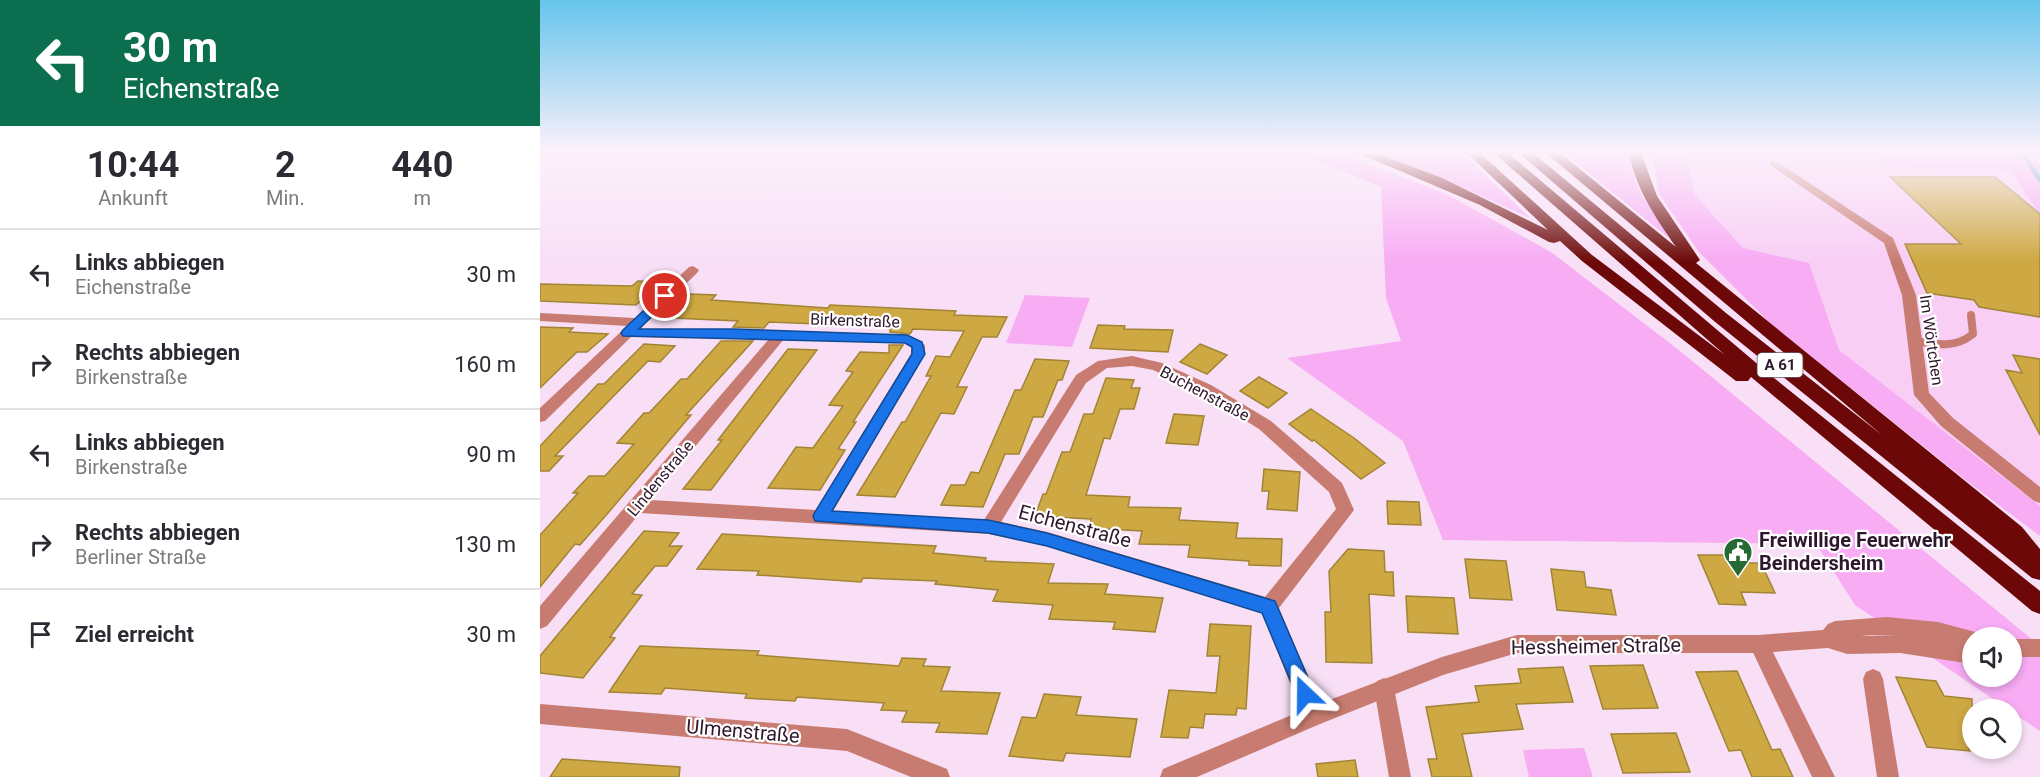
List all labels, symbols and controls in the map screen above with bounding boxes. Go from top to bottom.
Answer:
text: 30 m [123,23,218,72]
icon: left [24,24,102,102]
text: Eichenstraße [123,73,280,105]
text: 10:44 [87,144,179,186]
text: 2 [275,144,296,186]
text: 440 [391,144,453,186]
text: Ankunft [98,186,168,210]
text: Min. [266,186,305,210]
text: m [414,186,431,210]
text: Links abbiegen [75,250,225,275]
icon: left [24,258,57,291]
text: 30 m [467,262,516,287]
pin [639,270,690,321]
text: Eichenstraße [75,275,191,299]
icon: arrive [648,279,681,312]
street label: Im Wörtchen [1916,294,1947,386]
street label: Birkenstraße [810,309,900,332]
text: Rechts abbiegen [75,340,240,365]
icon: right [24,348,57,381]
text: 160 m [454,352,516,377]
road number: A 61 [1758,353,1802,377]
street label: Buchenstraße [1157,362,1253,425]
text: Birkenstraße [75,365,187,389]
text: Links abbiegen [75,430,225,455]
street label: Lindenstraße [623,437,698,520]
icon: left [24,438,57,471]
text: 90 m [467,442,516,467]
text: Birkenstraße [75,455,187,479]
street label: Eichenstraße [1016,499,1134,553]
text: Rechts abbiegen [75,520,240,545]
icon: right [24,528,57,561]
place label: Freiwillige Feuerwehr Beindersheim [1759,528,1952,575]
text: 130 m [454,532,516,557]
public building icon: Freiwillige Feuerwehr Beindersheim [1722,536,1754,578]
text: Berliner Straße [75,545,206,569]
icon: arrive [24,618,57,651]
text: Ziel erreicht [75,622,194,647]
text: 30 m [467,622,516,647]
map controls [1962,627,2022,759]
button: sound [1962,627,2022,687]
street label: Hessheimer Straße [1511,633,1681,659]
position arrow [1273,662,1337,726]
button: search [1962,699,2022,759]
street label: Ulmenstraße [685,714,801,748]

